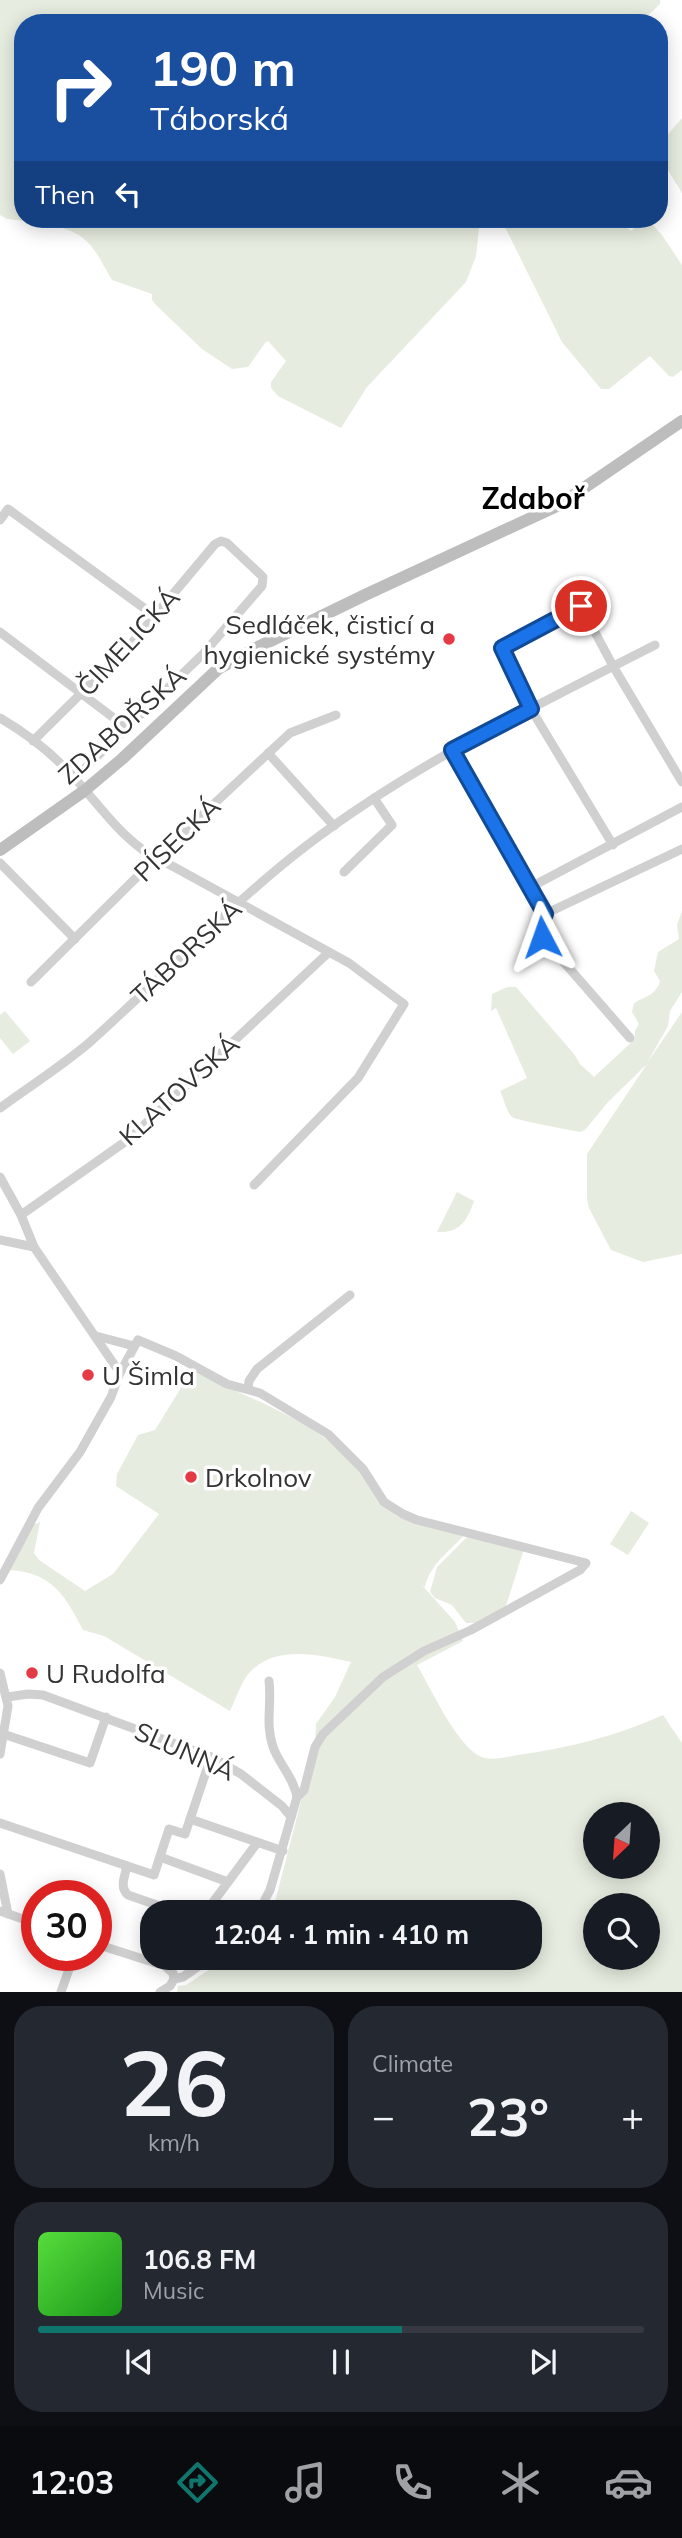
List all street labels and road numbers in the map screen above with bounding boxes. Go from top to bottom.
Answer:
street label: ČIMELICKÁ [70,581,186,703]
street label: ZDABOŘSKÁ [51,659,193,791]
street label: PÍSECKÁ [127,790,227,888]
street label: TÁBORSKÁ [124,892,248,1012]
street label: KLATOVSKÁ [112,1027,246,1153]
street label: SLUNNÁ [130,1714,240,1788]

